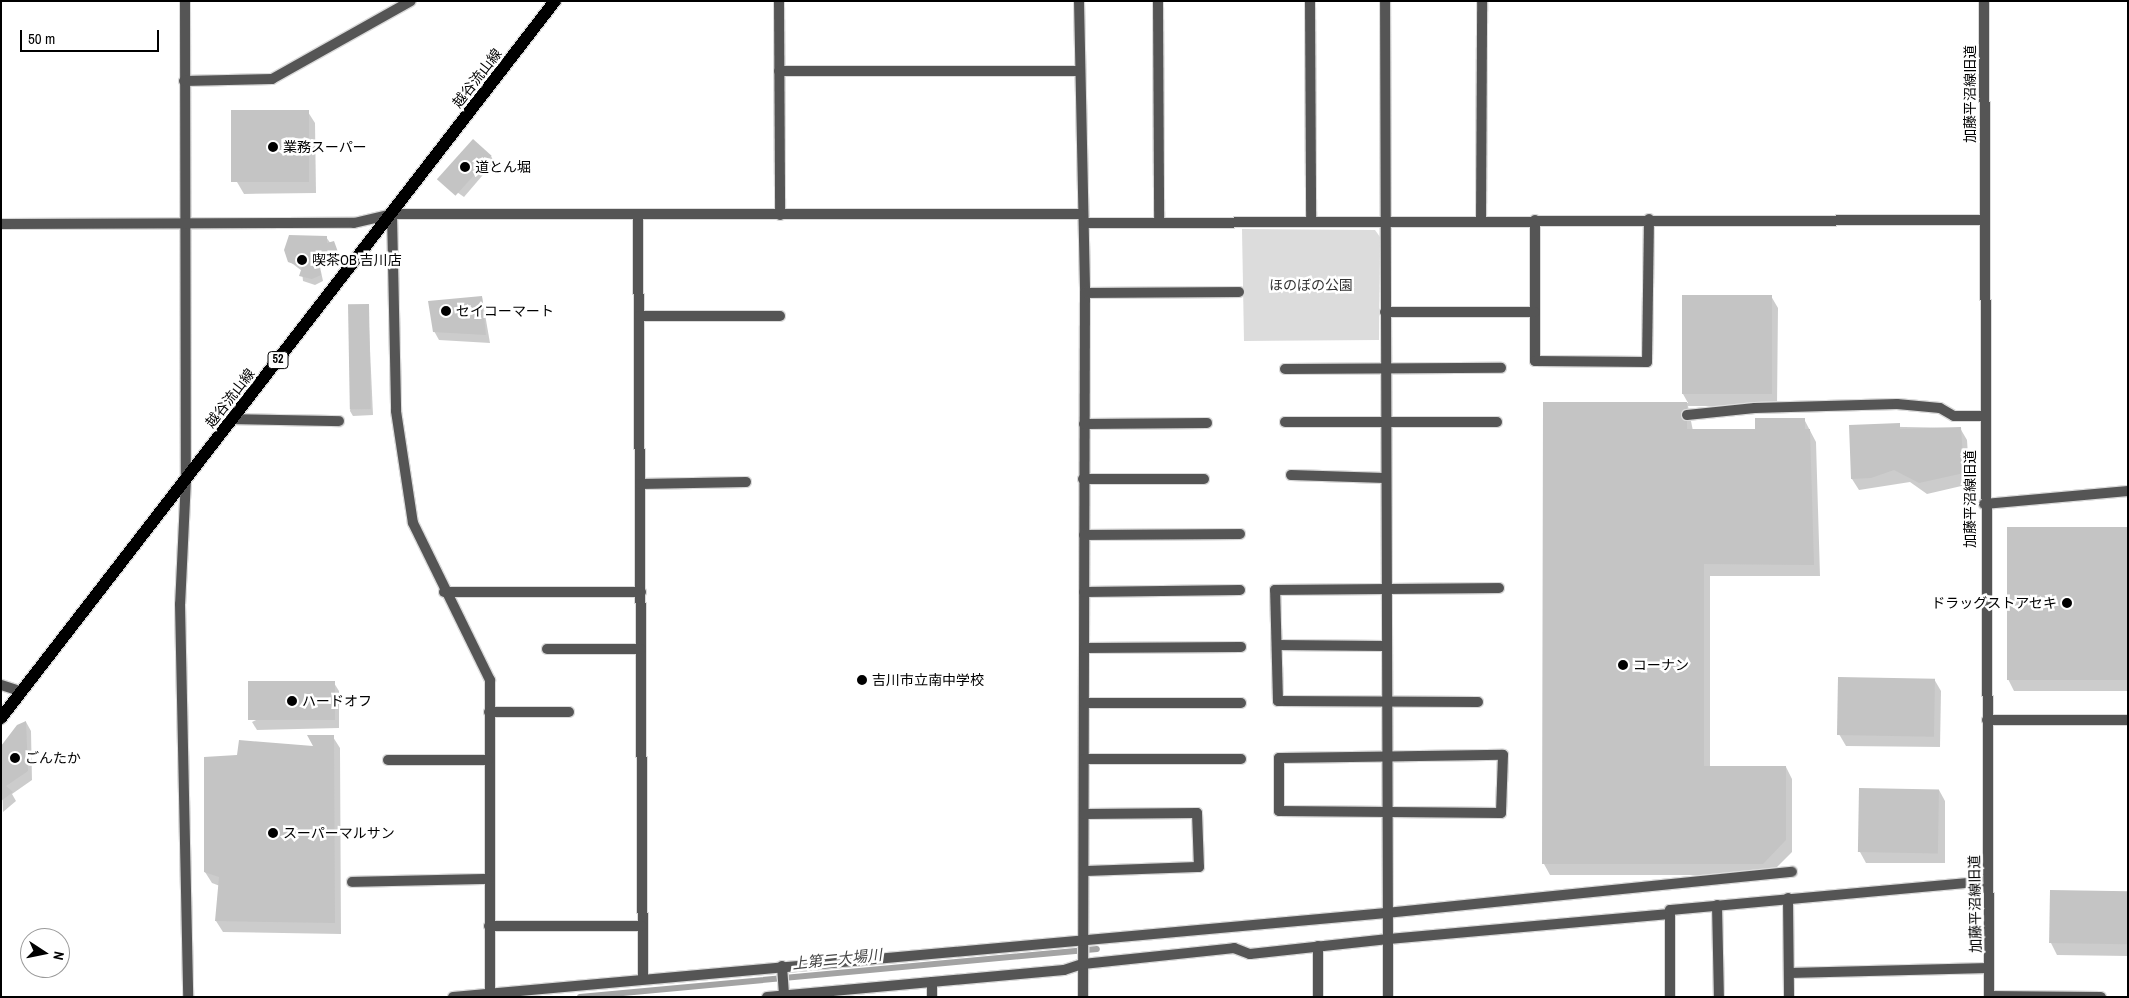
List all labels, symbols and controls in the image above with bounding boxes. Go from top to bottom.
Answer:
scale bar [22,20,161,52]
text: 50 m [28,28,55,49]
street label: 越谷流山線 [449,45,505,111]
street label: 加藤平沼線旧道 [1962,45,1978,143]
place label: 業務スーパー [283,139,367,155]
marker: 業務スーパー [267,141,279,153]
place label: 道とん堀 [475,159,531,175]
marker: 道とん堀 [459,161,471,173]
place label: 喫茶OB 吉川店 [312,252,402,268]
marker: 喫茶OB 吉川店 [296,254,308,266]
park label: ほのぼの公園 [1269,277,1353,293]
place label: セイコーマート [456,303,554,319]
marker: セイコーマート [440,305,452,317]
road number: 52 [267,350,289,370]
street label: 越谷流山線 [202,365,258,431]
street label: 加藤平沼線旧道 [1962,450,1978,548]
place label: ドラッグストアセキ [1931,595,2057,611]
marker: ドラッグストアセキ [2061,597,2073,609]
place label: コーナン [1633,657,1689,673]
marker: コーナン [1617,659,1629,671]
place label: 吉川市立南中学校 [872,672,984,688]
marker: 吉川市立南中学校 [856,674,868,686]
place label: ハードオフ [302,693,372,709]
marker: ハードオフ [286,695,298,707]
place label: ごんたか [25,750,81,766]
marker: ごんたか [9,752,21,764]
place label: スーパーマルサン [283,825,395,841]
marker: スーパーマルサン [267,827,279,839]
street label: 加藤平沼線旧道 [1966,855,1984,953]
north arrow [20,928,70,978]
water label: 上第二大場川 [791,945,883,973]
text: N [49,950,68,961]

